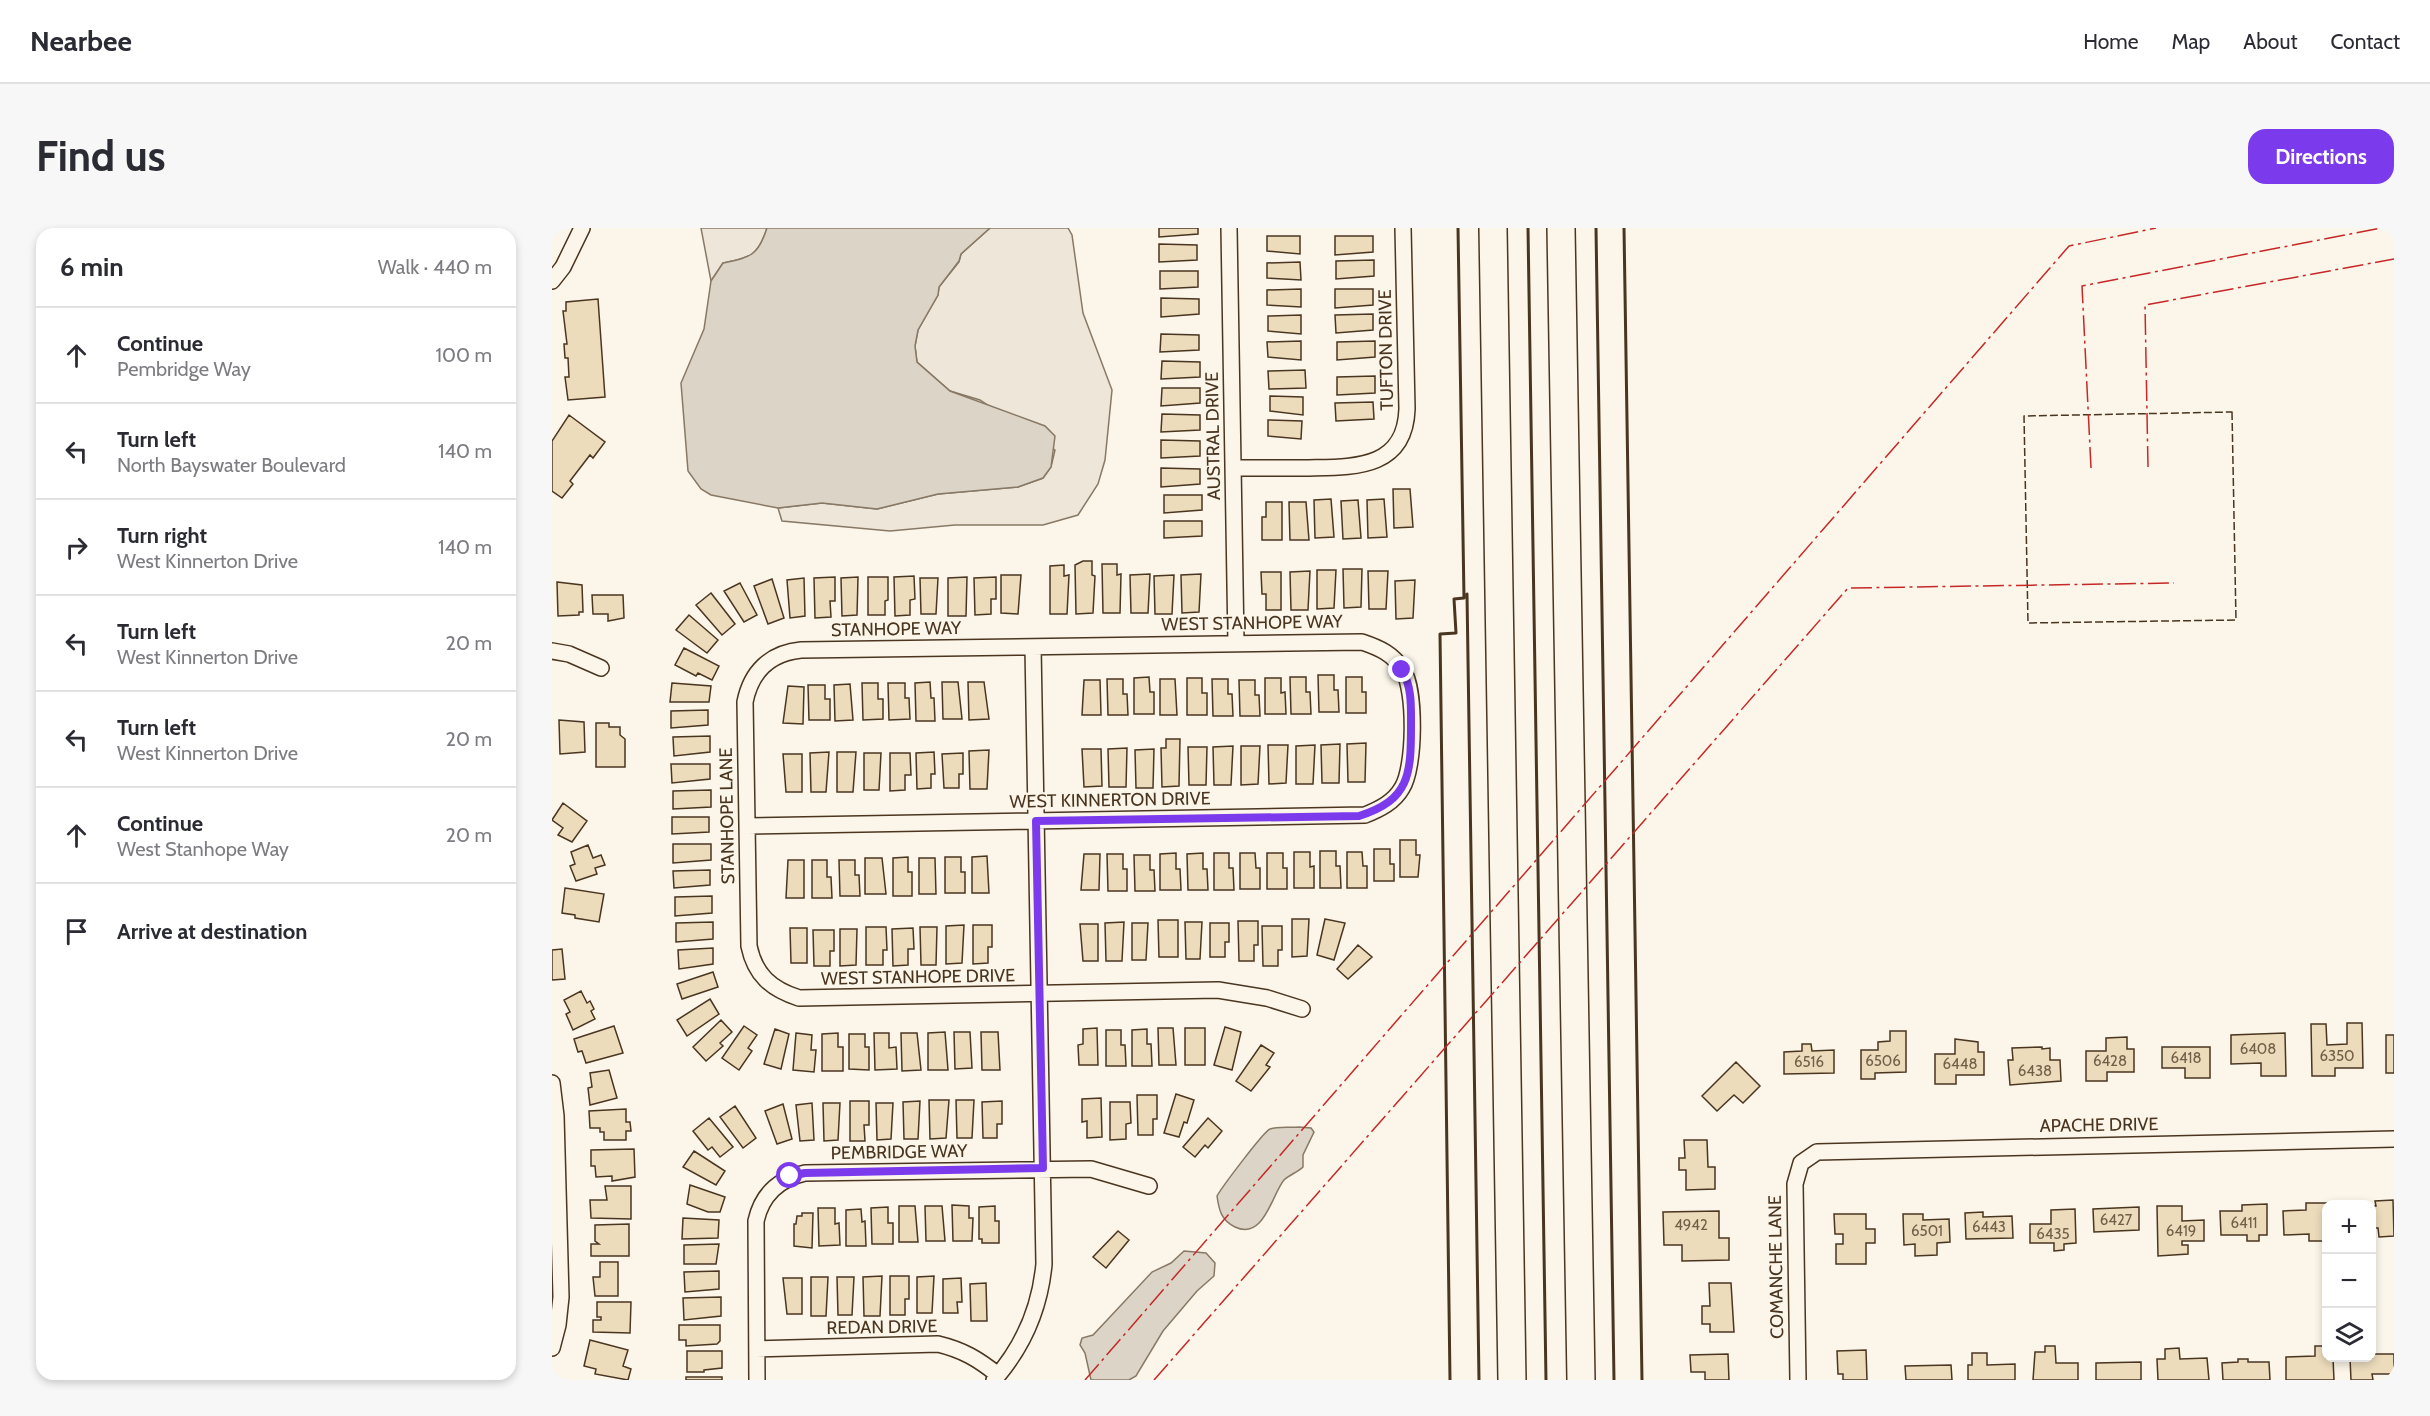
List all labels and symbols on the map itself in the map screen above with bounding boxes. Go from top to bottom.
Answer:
street label: TUFTON DRIVE [1374,289,1398,411]
street label: AUSTRAL DRIVE [1201,372,1225,500]
street label: WEST STANHOPE WAY [1161,610,1344,636]
street label: STANHOPE WAY [831,617,962,641]
route end [1388,656,1414,682]
street label: STANHOPE LANE [715,748,739,884]
street label: WEST KINNERTON DRIVE [1009,787,1211,813]
street label: WEST STANHOPE DRIVE [821,964,1015,990]
house number: 6408 [2240,1040,2276,1058]
house number: 6350 [2319,1047,2355,1065]
house number: 6418 [2170,1049,2202,1067]
house number: 6506 [1865,1052,1901,1070]
house number: 6428 [2093,1052,2127,1070]
house number: 6516 [1794,1053,1824,1071]
house number: 6448 [1943,1055,1977,1073]
house number: 6438 [2018,1062,2052,1080]
street label: APACHE DRIVE [2039,1113,2159,1137]
street label: PEMBRIDGE WAY [830,1140,968,1164]
route start [776,1162,802,1188]
street label: COMANCHE LANE [1764,1195,1788,1339]
house number: 6427 [2100,1211,2133,1229]
house number: 6411 [2231,1214,2257,1232]
house number: 4942 [1674,1216,1708,1234]
house number: 6443 [1972,1218,2006,1236]
house number: 6501 [1911,1222,1943,1240]
house number: 6419 [2166,1222,2196,1240]
house number: 6435 [2036,1225,2070,1243]
street label: REDAN DRIVE [826,1315,938,1339]

